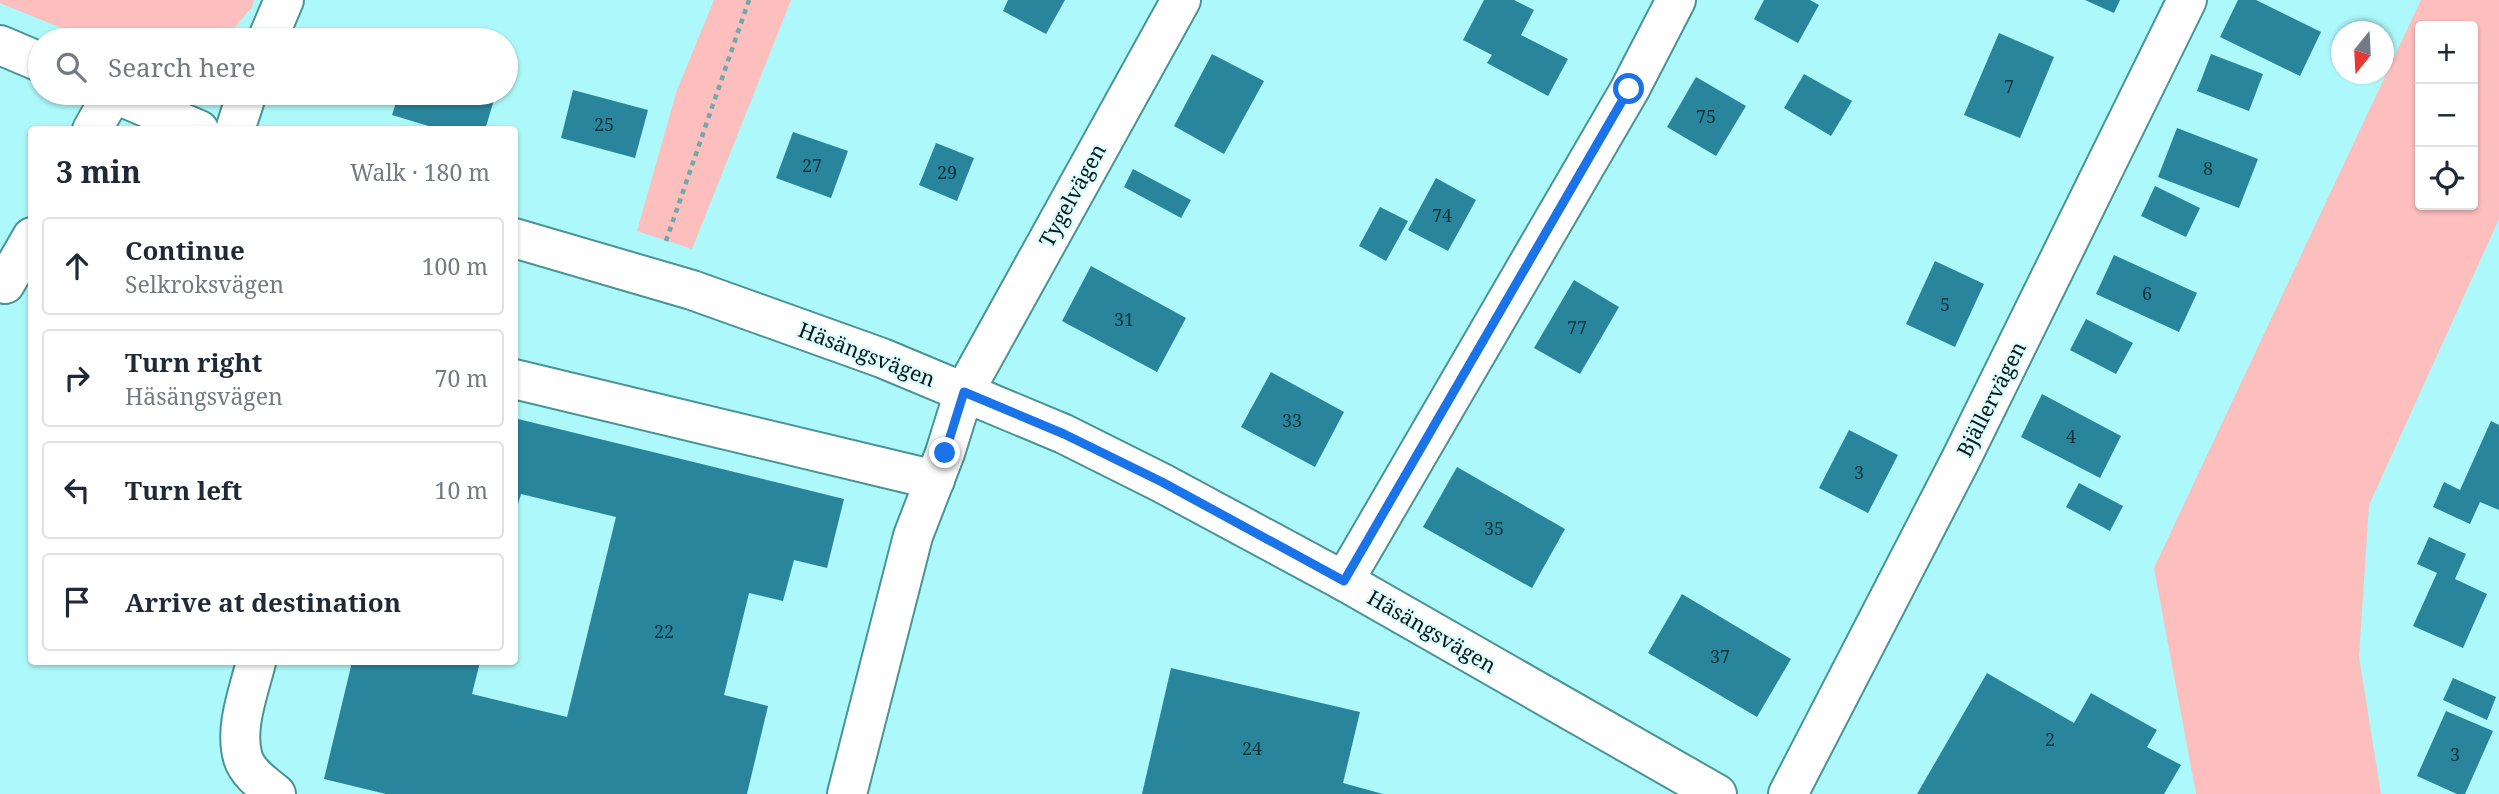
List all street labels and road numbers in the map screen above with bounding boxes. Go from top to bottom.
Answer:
street label: Tygelvägen [1032,138,1112,252]
street label: Häsängsvägen [795,315,939,393]
street label: Bjällervägen [1950,336,2032,462]
street label: Häsängsvägen [1363,583,1501,679]

